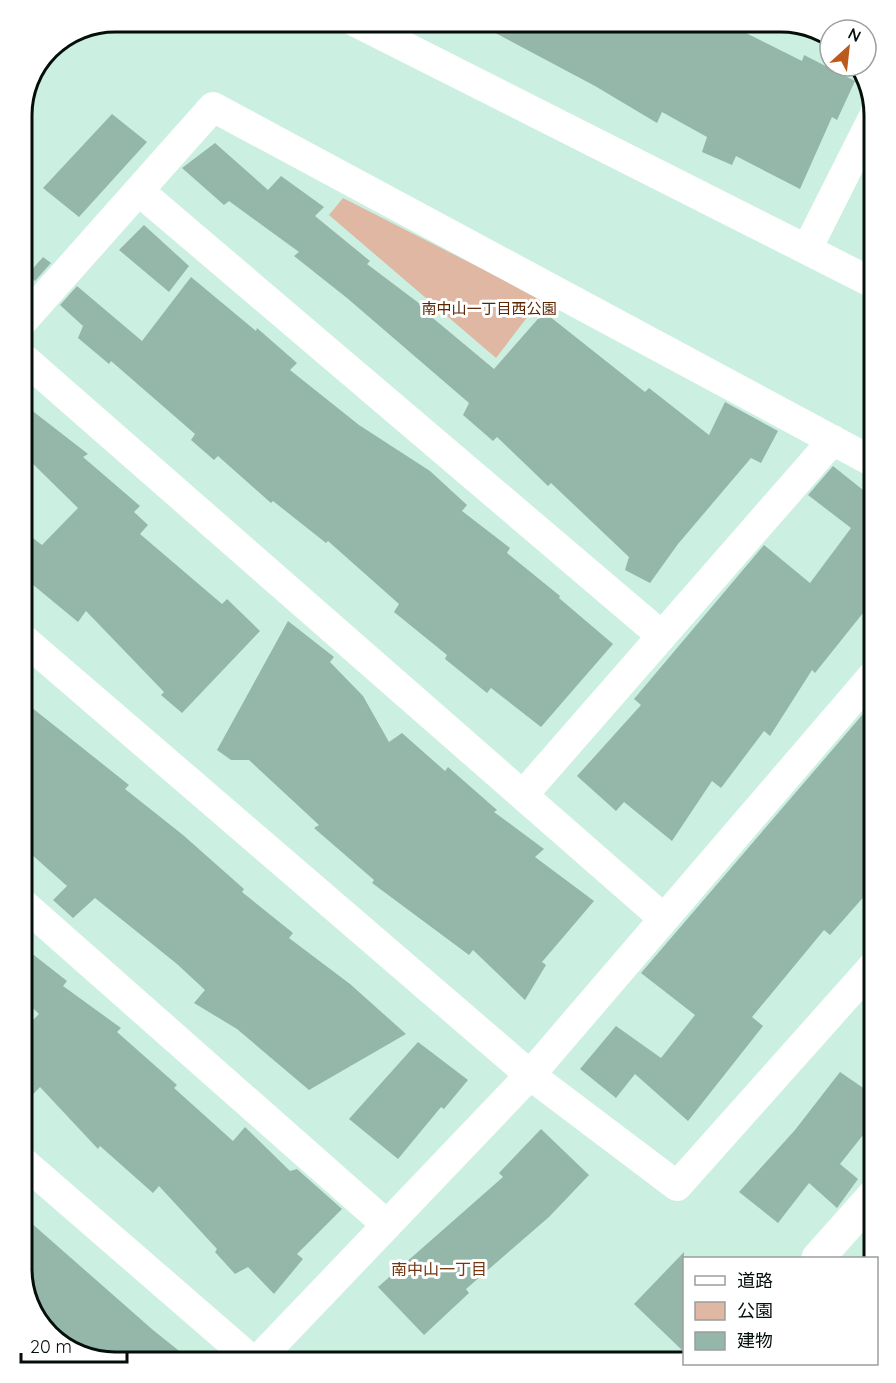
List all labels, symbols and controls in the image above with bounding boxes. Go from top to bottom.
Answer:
north arrow [818,18,878,78]
text: N [845,23,865,46]
park label: 南中山一丁目西公園 [421,299,557,318]
legend [683,1257,878,1365]
district label: 南中山一丁目 [391,1259,487,1279]
text: 道路 [737,1269,773,1292]
text: 公園 [737,1299,773,1322]
scale bar [21,1326,128,1364]
text: 建物 [737,1329,773,1352]
text: 20 m [30,1335,72,1358]

